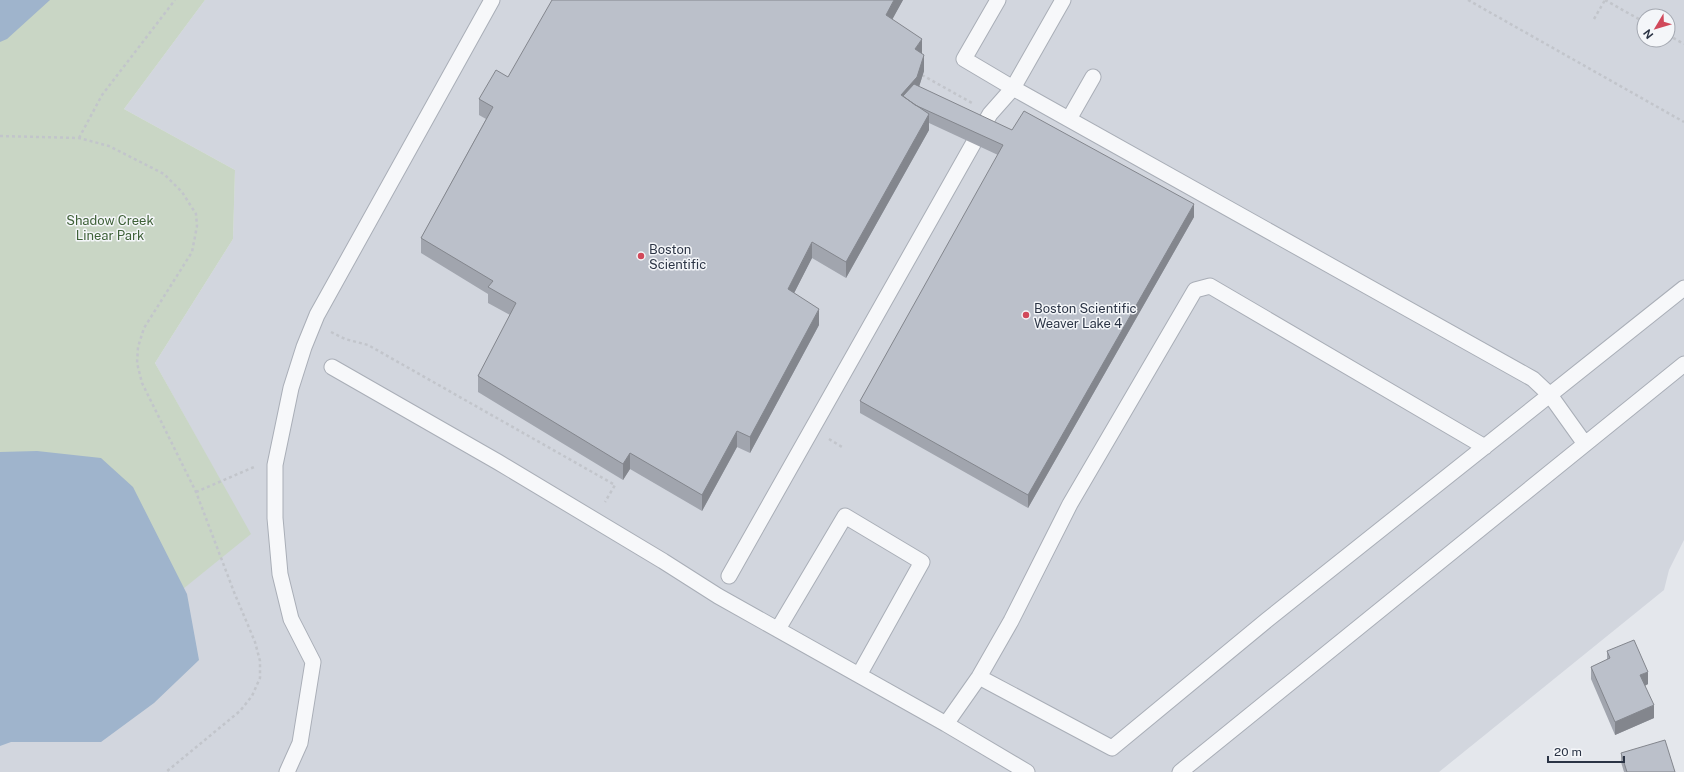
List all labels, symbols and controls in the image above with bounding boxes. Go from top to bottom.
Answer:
north arrow [1636,8,1676,48]
text: N [1641,27,1655,41]
park label: Shadow Creek Linear Park [66,213,154,243]
place label: Boston Scientific [649,242,706,272]
marker: Boston Scientific [636,251,646,261]
place label: Boston Scientific Weaver Lake 4 [1034,301,1137,331]
marker: Boston Scientific Weaver Lake 4 [1021,310,1031,320]
scale bar [1548,738,1624,764]
text: 20 m [1554,745,1582,759]

